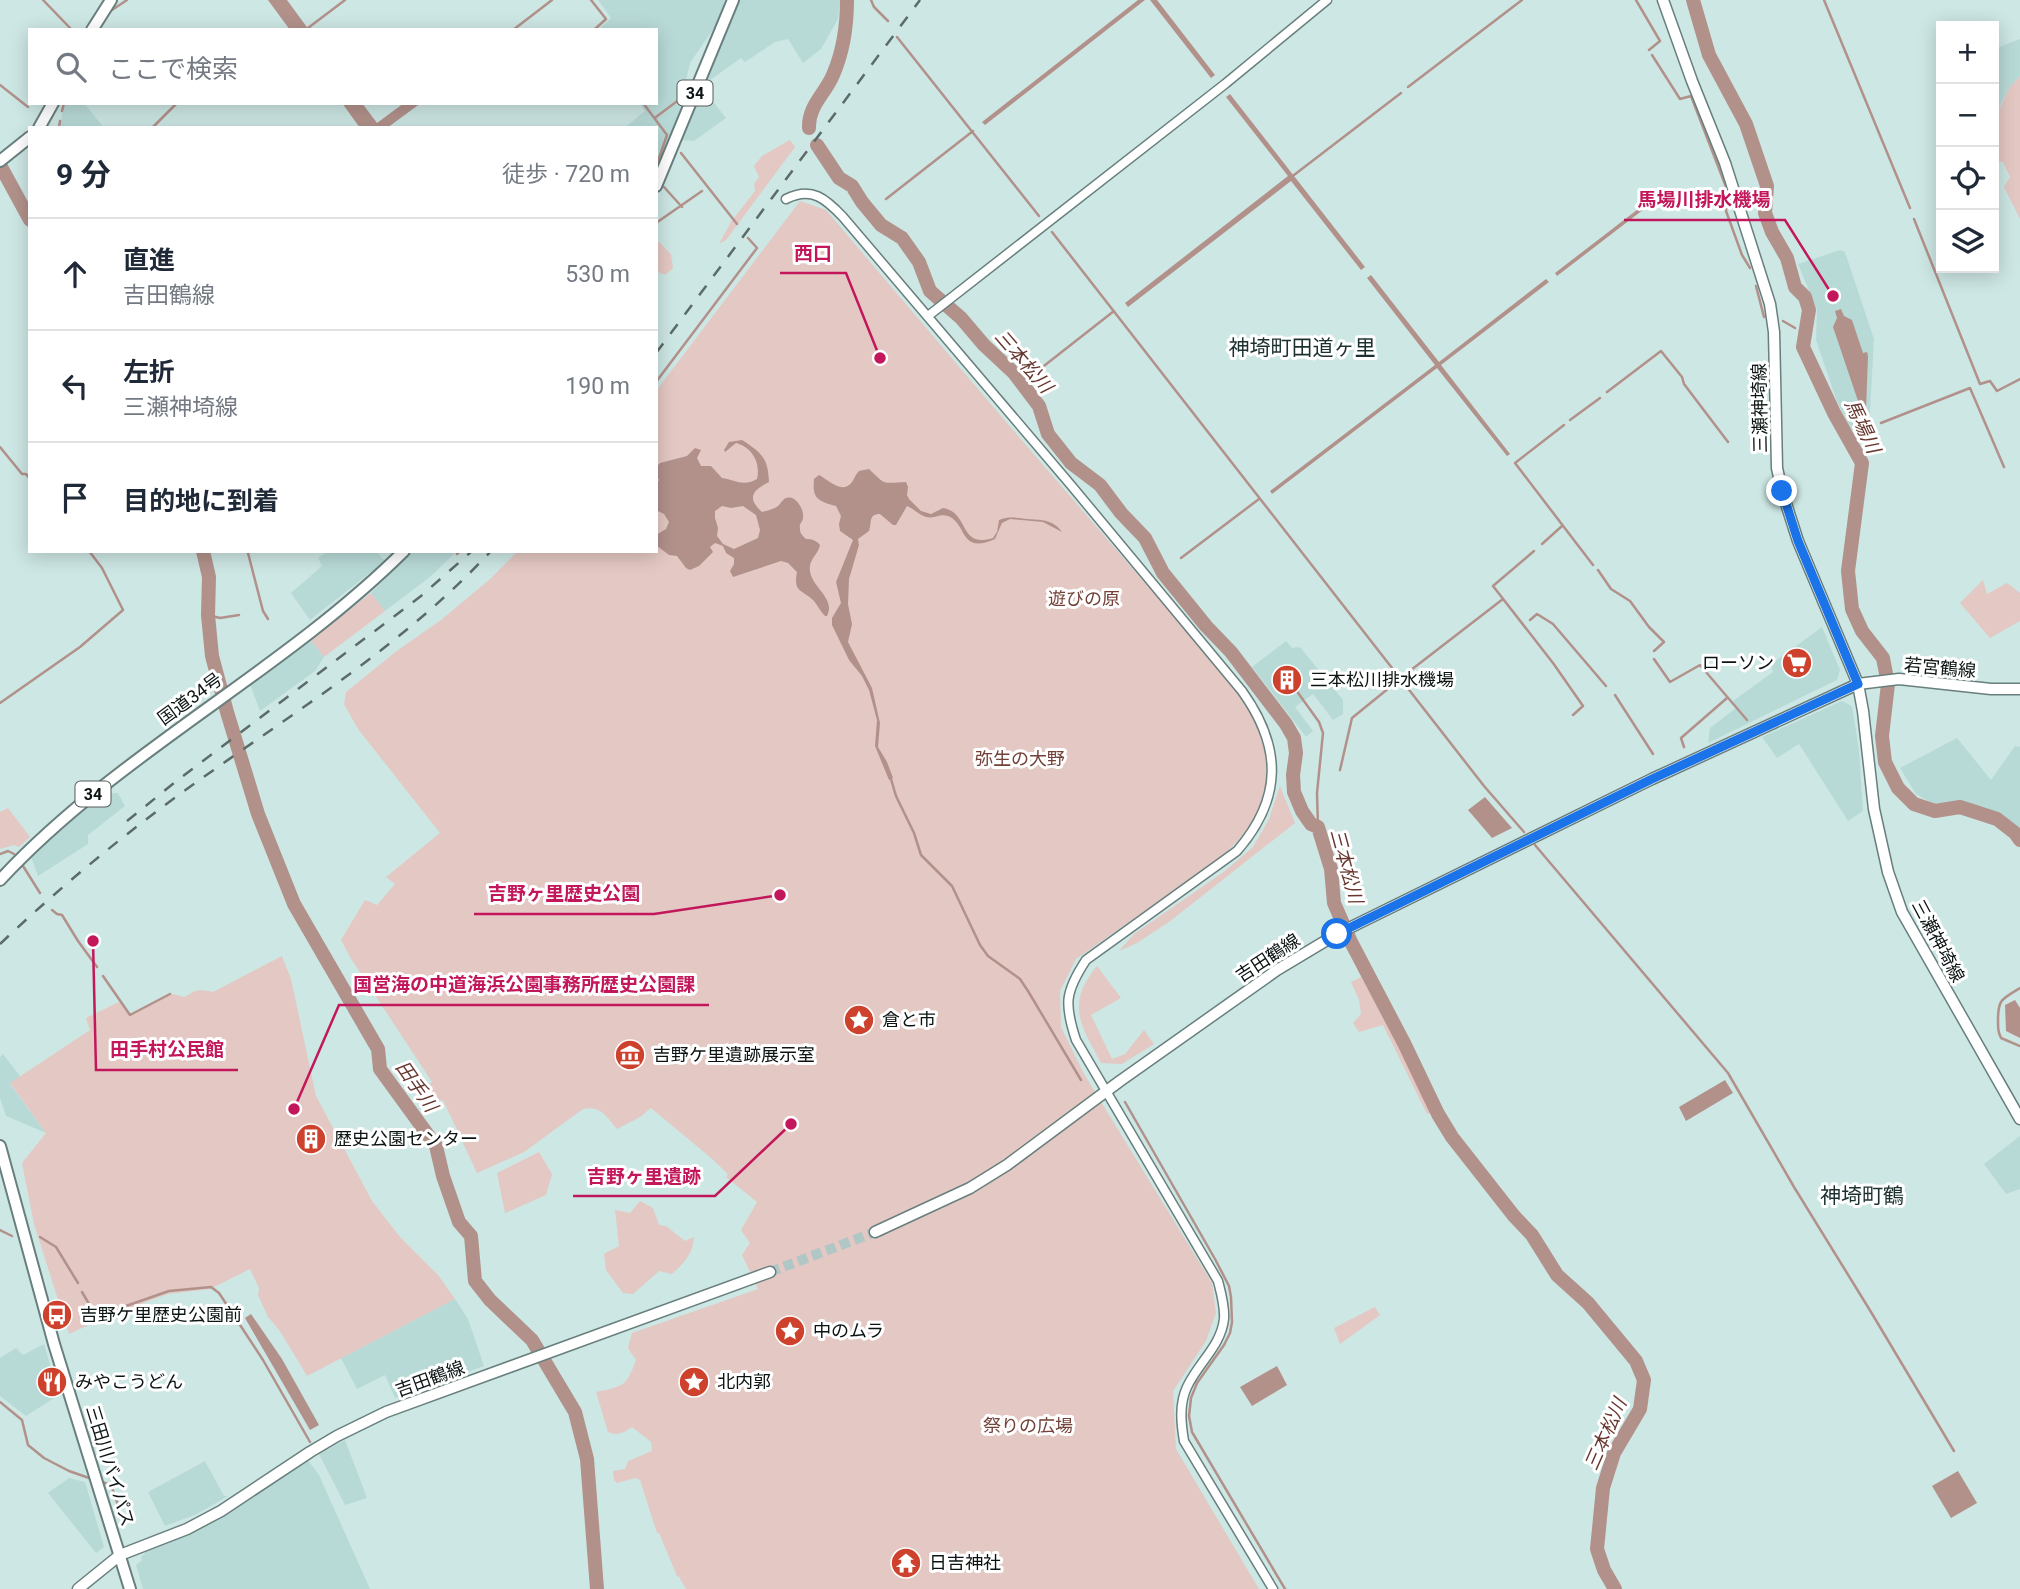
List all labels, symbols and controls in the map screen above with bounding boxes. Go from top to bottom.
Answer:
map controls [1936,21,1999,273]
button: + [1936,21,1999,84]
search box [28,28,658,105]
icon: search [52,48,90,86]
text: ここで検索 [108,54,238,84]
road number: 34 [678,80,712,106]
button: − [1936,84,1999,147]
button: locate [1936,147,1999,210]
text: 9 分 [56,157,111,192]
text: 徒歩 · 720 m [502,161,630,188]
callout: 馬場川排水機場 [1624,180,1785,220]
text: 馬場川排水機場 [1637,188,1771,211]
button: layers [1936,210,1999,273]
callout: 西口 [780,233,846,273]
text: 西口 [794,242,832,265]
text: 直進 [123,245,175,275]
icon: ahead [56,255,94,293]
text: 530 m [565,261,630,288]
text: 吉田鶴線 [123,282,215,309]
water label: 三本松川 [990,325,1059,399]
district label: 神埼町田道ヶ里 [1229,336,1376,360]
text: 左折 [123,357,175,387]
street label: 三瀬神埼線 [1748,363,1771,453]
icon: left [56,367,94,405]
text: 190 m [565,373,630,400]
text: 三瀬神埼線 [123,394,238,421]
water label: 馬場川 [1840,396,1886,459]
route end [1766,475,1797,506]
icon: arrive [56,479,94,517]
text: 目的地に到着 [123,486,279,516]
park label: 遊びの原 [1048,588,1120,609]
supermarket icon: ローソン [1780,646,1814,680]
place label: ローソン [1702,652,1774,673]
street label: 若宮鶴線 [1903,654,1977,681]
building icon: 三本松川排水機場 [1270,663,1304,697]
street label: 国道34号 [154,668,226,729]
place label: 三本松川排水機場 [1310,669,1454,690]
park label: 弥生の大野 [975,748,1065,769]
road number: 34 [76,782,110,806]
water label: 三本松川 [1326,826,1368,908]
callout: 吉野ヶ里歴史公園 [474,874,654,914]
text: 吉野ヶ里歴史公園 [488,882,640,905]
street label: 三瀬神埼線 [1908,896,1969,985]
route start [1321,918,1352,949]
street label: 吉田鶴線 [1232,929,1304,986]
callout: 国営海の中道海浜公園事務所歴史公園課 [339,965,709,1005]
text: 国営海の中道海浜公園事務所歴史公園課 [353,973,695,996]
place icon: 倉と市 [842,1003,876,1037]
place label: 倉と市 [882,1009,936,1030]
callout: 田手村公民館 [96,1030,238,1070]
text: 田手村公民館 [110,1038,224,1061]
museum icon: 吉野ケ里遺跡展示室 [613,1038,647,1072]
place label: 吉野ケ里遺跡展示室 [653,1044,815,1065]
water label: 田手川 [391,1056,444,1118]
building icon: 歴史公園センター [294,1122,328,1156]
place label: 歴史公園センター [334,1128,478,1149]
callout: 吉野ヶ里遺跡 [573,1156,715,1196]
text: 吉野ヶ里遺跡 [587,1165,701,1188]
district label: 神埼町鶴 [1820,1184,1904,1208]
bus stop icon: 吉野ケ里歴史公園前 [40,1298,74,1332]
place label: 吉野ケ里歴史公園前 [80,1304,242,1325]
place icon: 中のムラ [773,1314,807,1348]
place label: 中のムラ [813,1320,884,1341]
street label: 吉田鶴線 [392,1356,467,1401]
restaurant icon: みやこうどん [35,1365,69,1399]
place icon: 北内郭 [677,1365,711,1399]
place label: みやこうどん [75,1371,183,1392]
place label: 北内郭 [717,1371,771,1392]
water label: 三本松川 [1579,1393,1632,1474]
street label: 三田川バイパス [82,1403,139,1529]
park label: 祭りの広場 [983,1415,1073,1436]
temple icon: 日吉神社 [889,1546,923,1580]
place label: 日吉神社 [929,1552,1001,1573]

